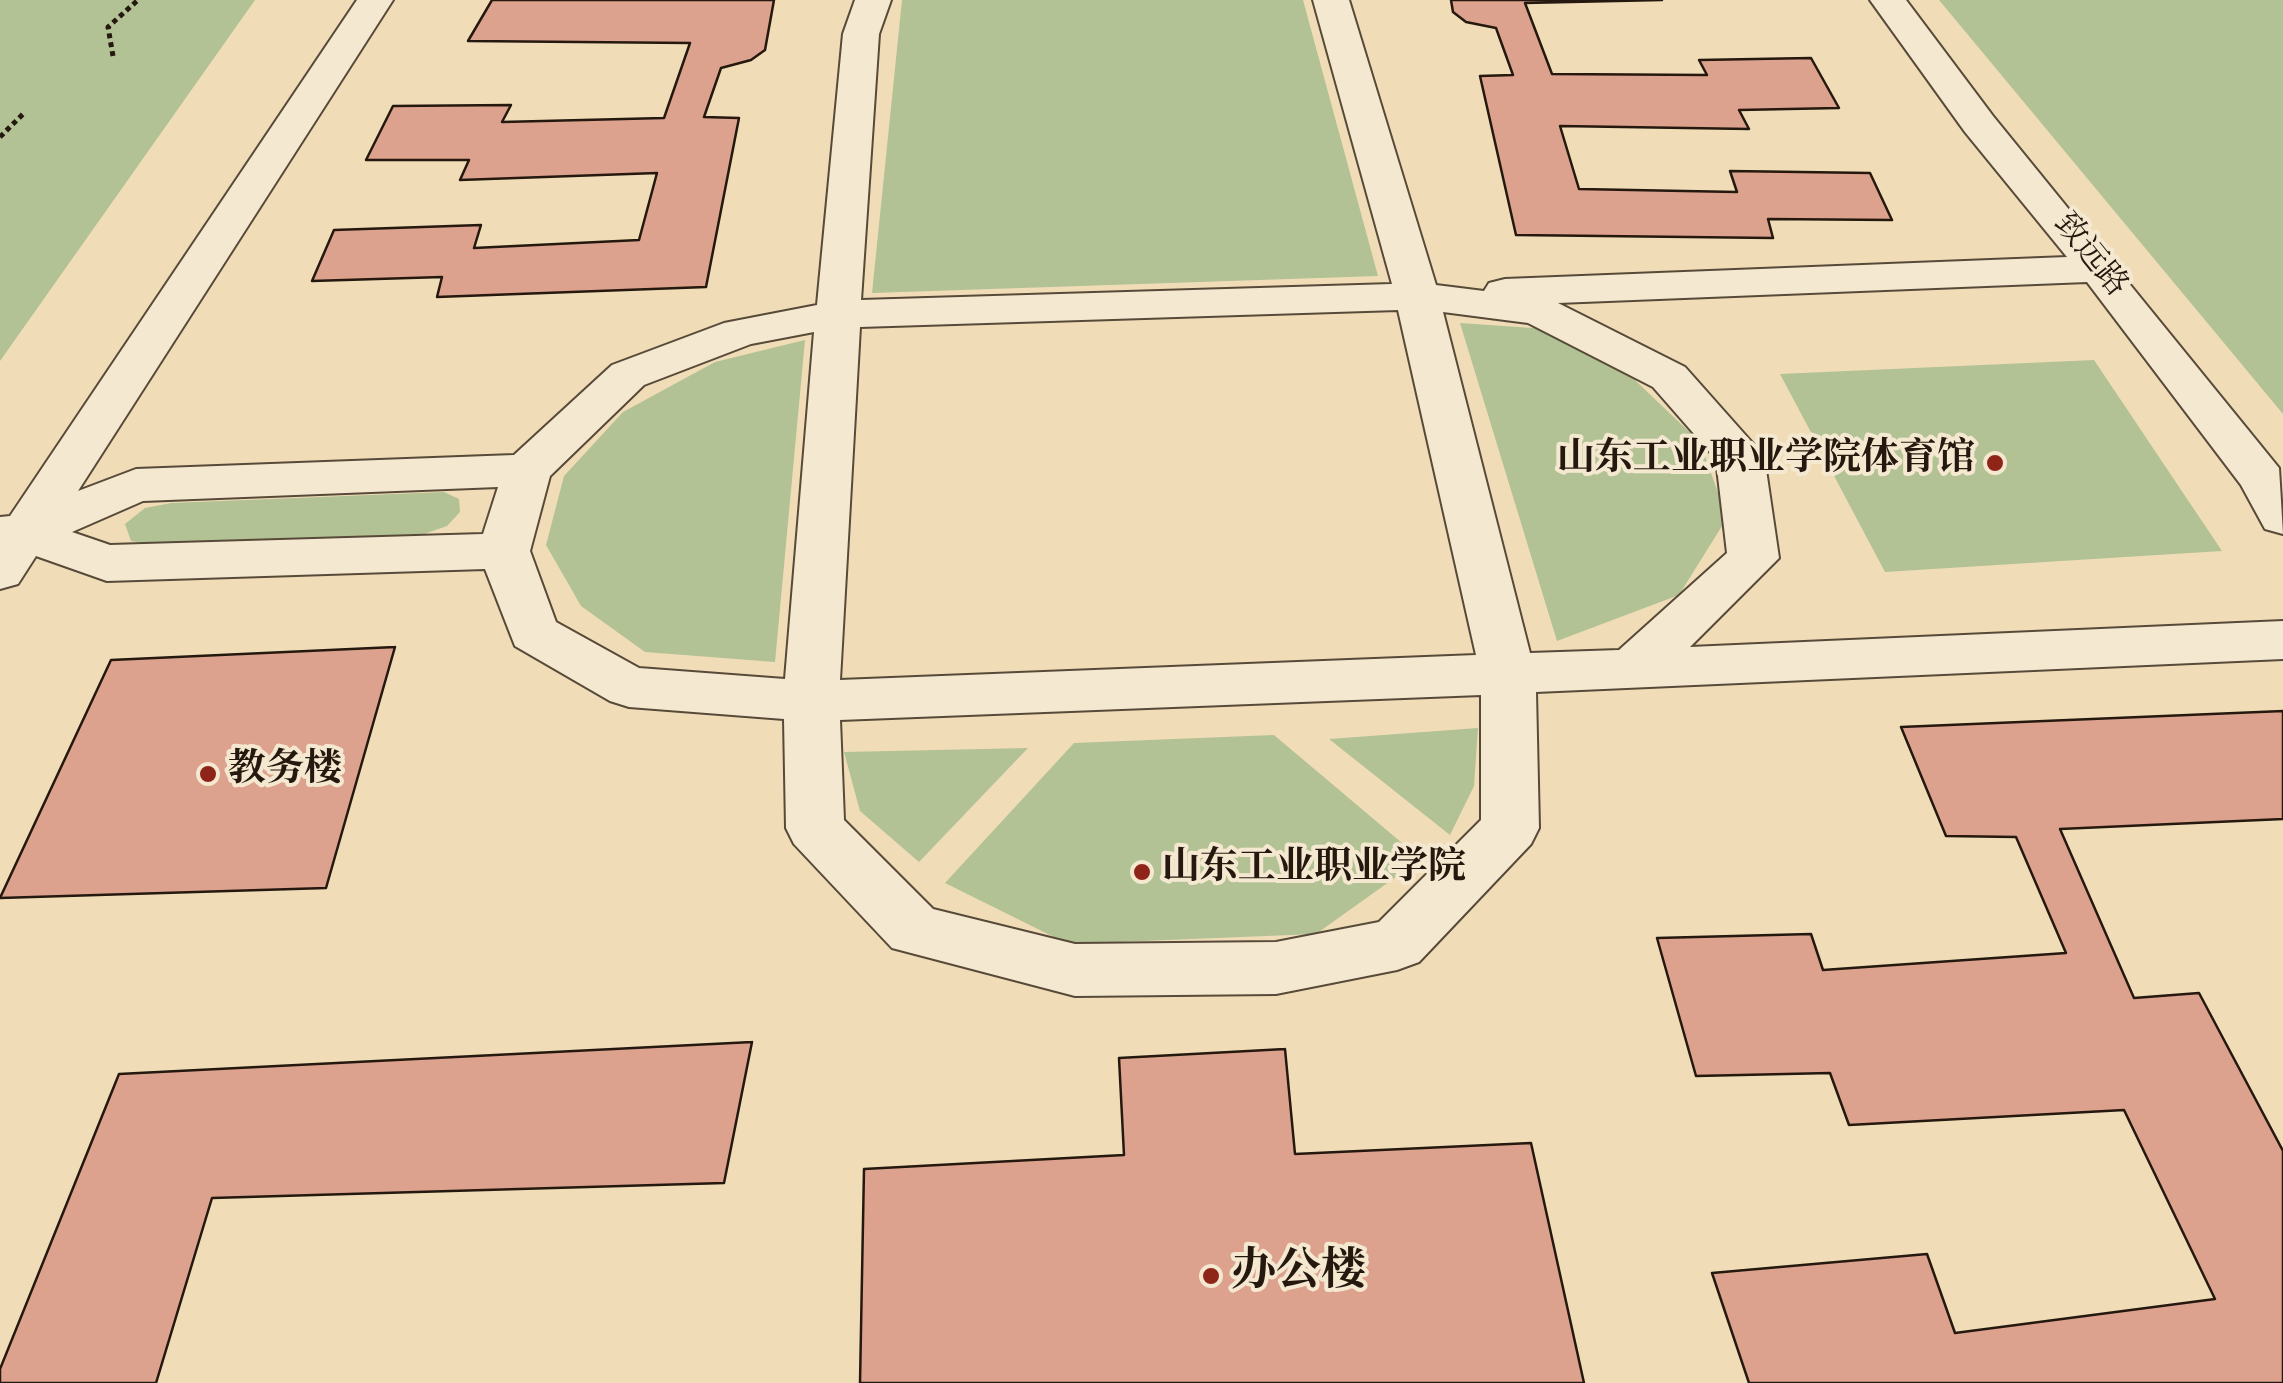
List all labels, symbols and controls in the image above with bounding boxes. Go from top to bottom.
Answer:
street label: 致远路 [2043,208,2133,306]
place label: 山东工业职业学院体育馆 [1557,440,1975,486]
marker: 山东工业职业学院体育馆 [1984,452,2006,474]
place label: 教务楼 [228,751,342,797]
marker: 教务楼 [197,763,219,785]
place label: 山东工业职业学院 [1162,849,1466,895]
marker: 山东工业职业学院 [1131,861,1153,883]
place label: 办公楼 [1231,1249,1366,1303]
marker: 办公楼 [1200,1265,1222,1287]

